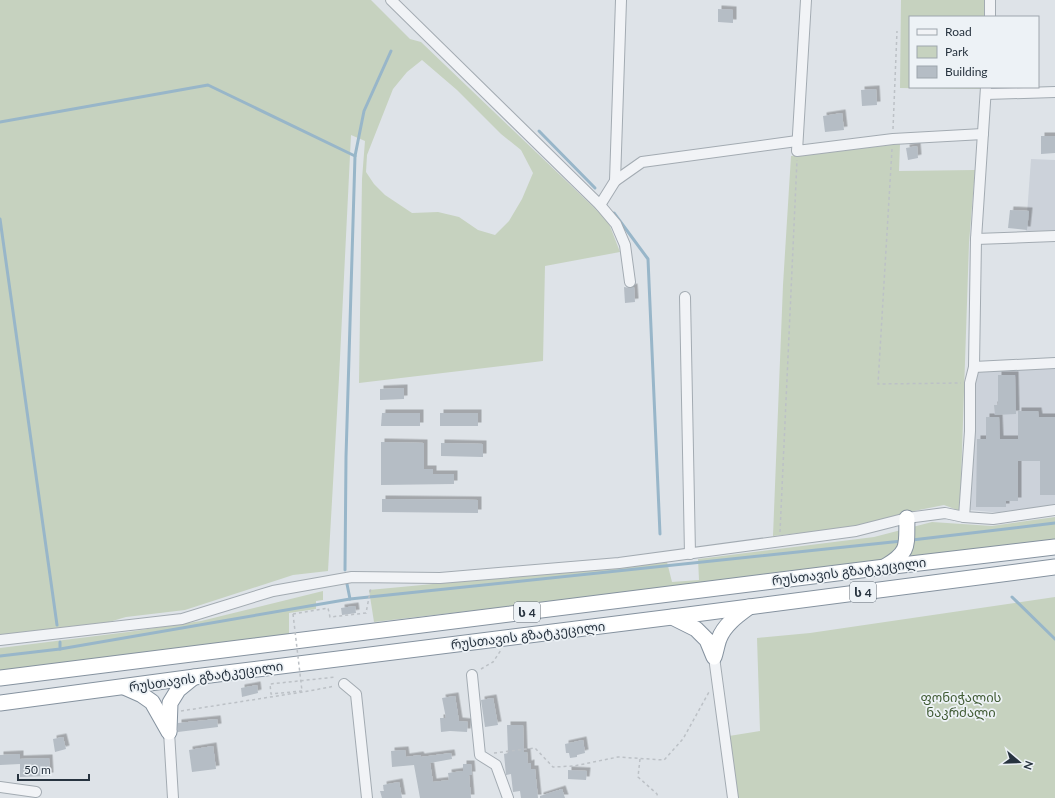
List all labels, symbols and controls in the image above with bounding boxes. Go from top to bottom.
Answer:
legend [909,16,1039,88]
text: Road [945,24,972,39]
text: Park [945,44,969,59]
text: Building [945,64,988,79]
street label: რუსთავის გზატკეცილი [771,554,927,589]
road number: ს 4 [850,582,876,602]
road number: ს 4 [514,602,540,622]
street label: რუსთავის გზატკეცილი [450,618,606,653]
street label: რუსთავის გზატკეცილი [128,657,284,696]
park label: ფონიჭალის ნაკრძალი [921,689,1002,721]
north arrow [999,742,1039,782]
scale bar [18,756,89,782]
text: N [1021,759,1036,772]
text: 50 m [24,762,51,777]

